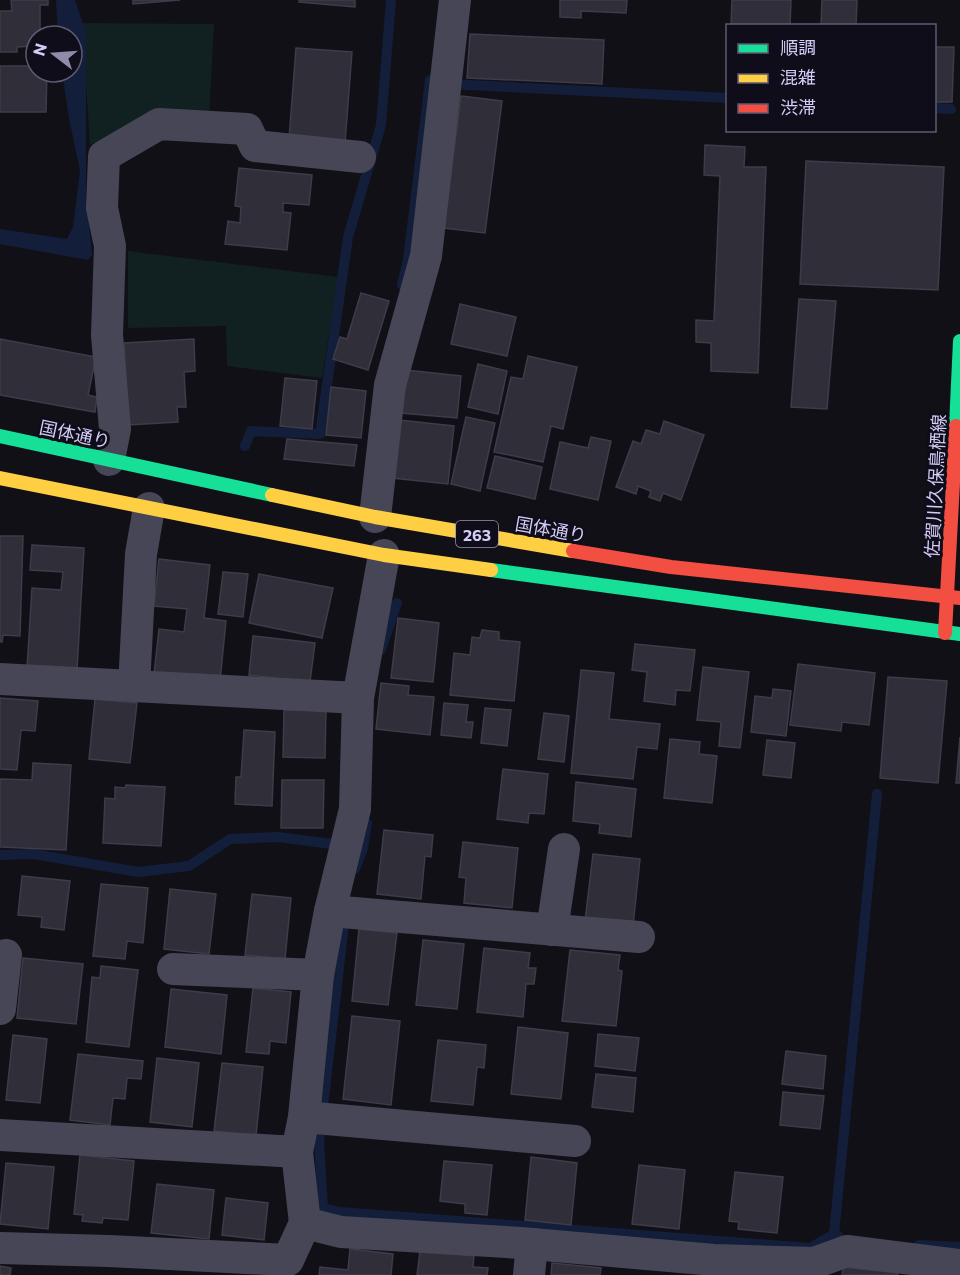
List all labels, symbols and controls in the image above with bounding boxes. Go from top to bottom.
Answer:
north arrow [24,24,84,84]
legend [726,24,936,132]
text: 順調 [780,36,816,58]
text: N [28,41,50,58]
text: 混雑 [780,66,816,88]
text: 渋滞 [780,96,816,118]
street label: 佐賀川久保鳥栖線 [920,414,950,558]
street label: 国体通り [37,416,113,452]
street label: 国体通り [514,512,588,546]
road number: 263 [456,521,498,547]

